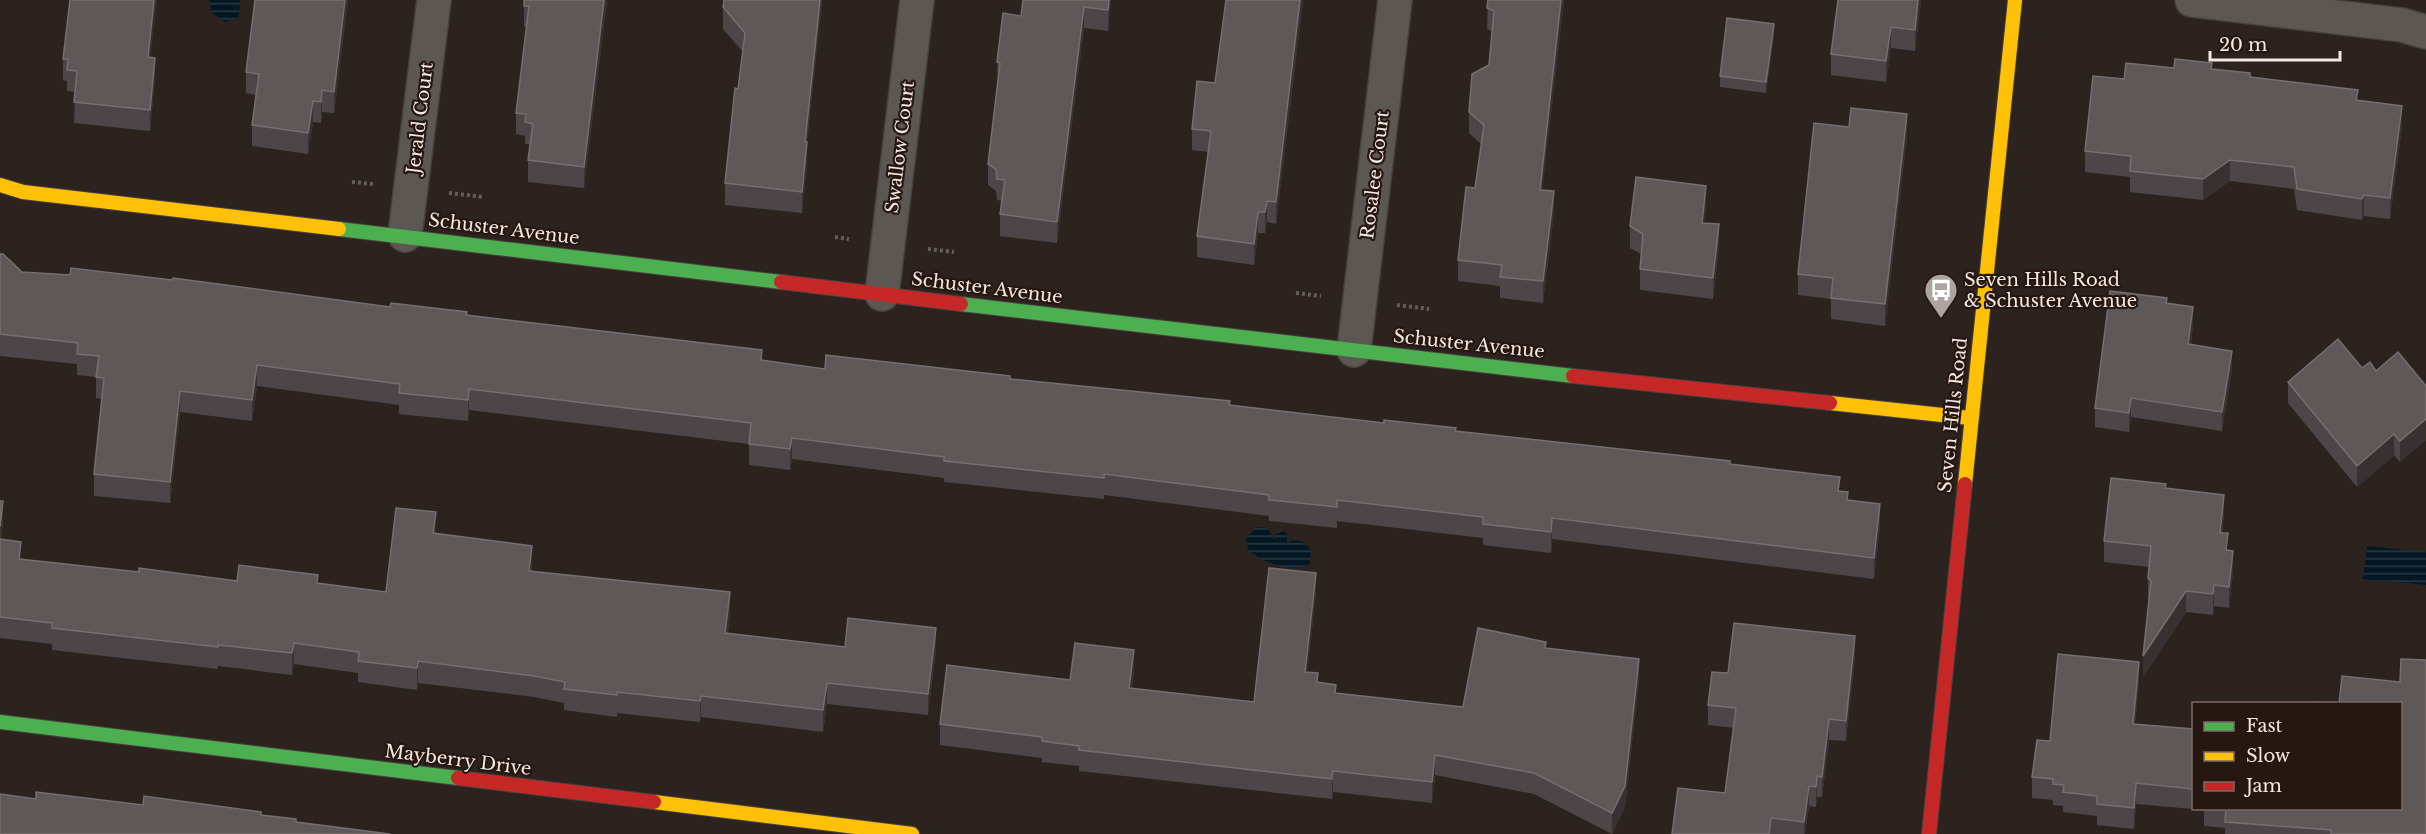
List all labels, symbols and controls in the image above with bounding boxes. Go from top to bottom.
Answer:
scale bar [2210,24,2340,62]
text: 20 m [2219,34,2267,56]
street label: Jerald Court [402,61,438,177]
street label: Swallow Court [881,79,919,214]
street label: Rosalee Court [1356,109,1394,240]
street label: Schuster Avenue [427,209,581,249]
street label: Schuster Avenue [910,268,1064,308]
place label: Seven Hills Road & Schuster Avenue [1964,269,2137,312]
bus stop icon: Seven Hills Road & Schuster Avenue [1923,272,1959,319]
street label: Schuster Avenue [1392,325,1546,363]
street label: Seven Hills Road [1934,336,1972,494]
legend [2192,702,2402,810]
text: Fast [2246,715,2283,737]
street label: Mayberry Drive [383,740,533,780]
text: Slow [2246,745,2291,767]
text: Jam [2244,775,2282,797]

